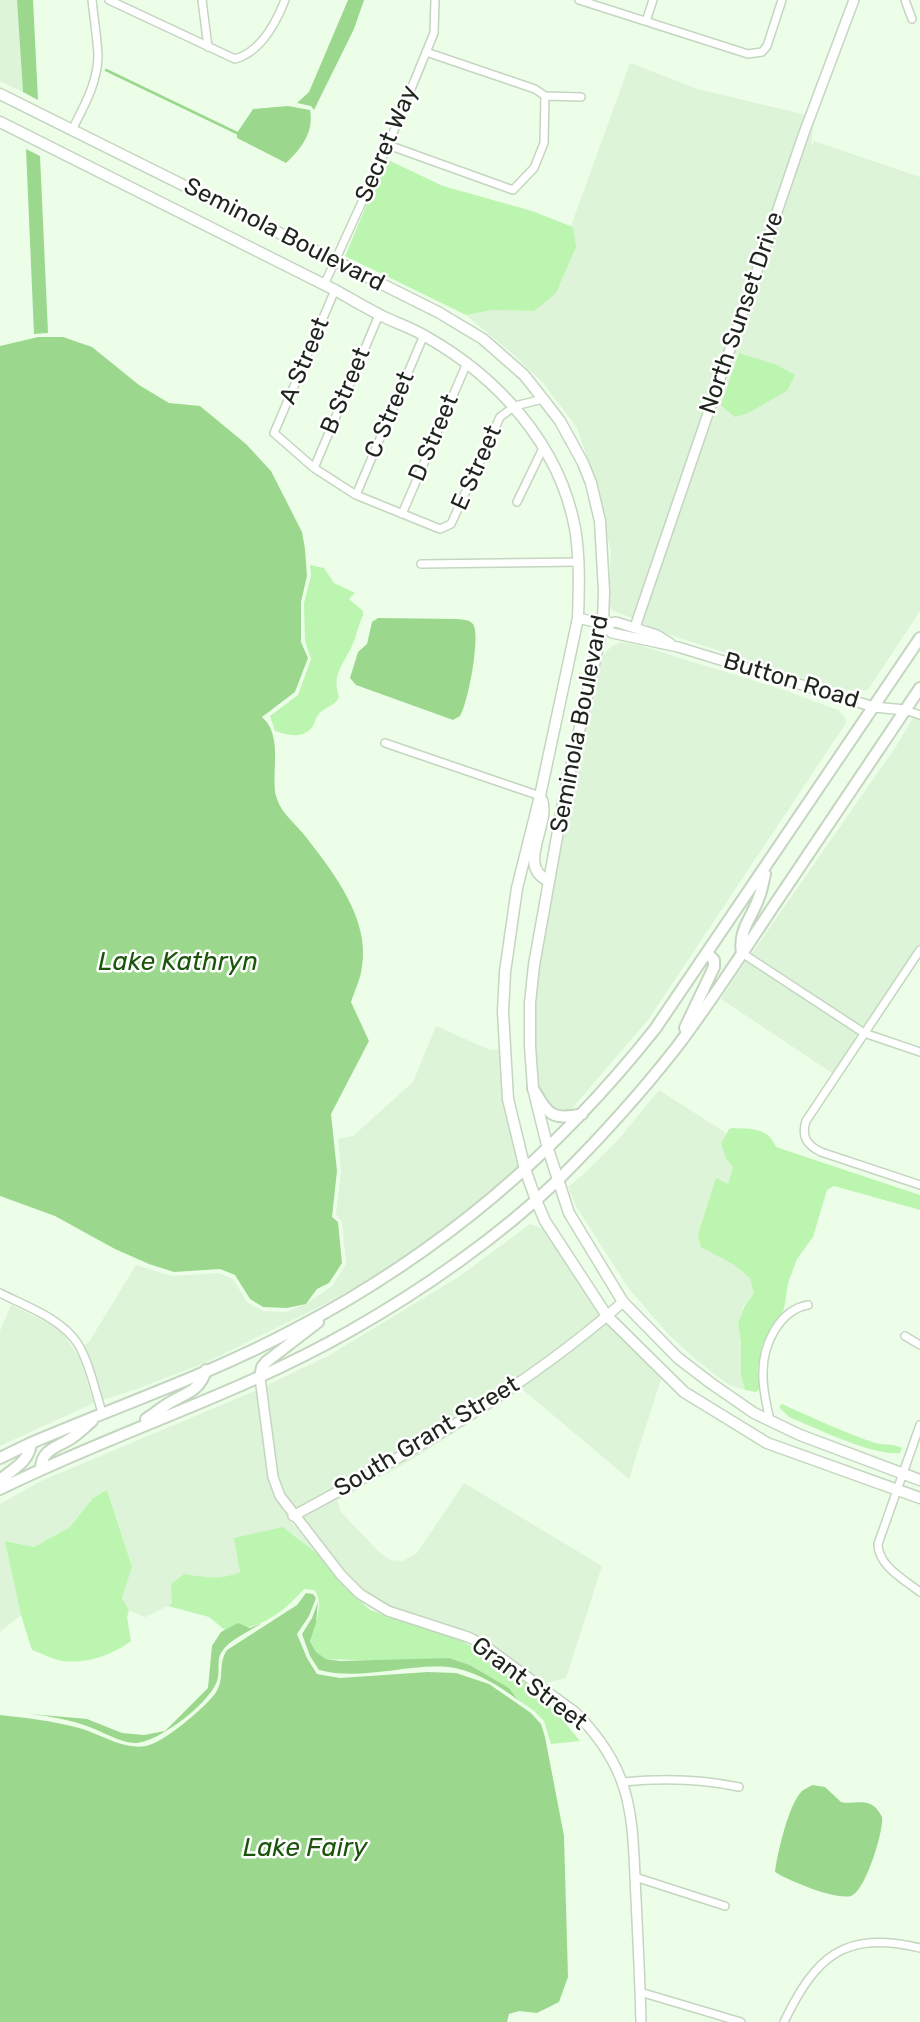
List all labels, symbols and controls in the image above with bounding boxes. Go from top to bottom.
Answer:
street label: Secret Way [350,81,424,207]
street label: Seminola Boulevard [179,172,389,298]
street label: North Sunset Drive [694,208,790,418]
street label: A Street [274,313,336,409]
street label: B Street [315,343,377,439]
street label: C Street [359,367,421,463]
street label: D Street [403,390,465,486]
street label: E Street [446,421,508,515]
street label: Seminola Boulevard [545,613,615,835]
street label: Button Road [720,647,862,715]
water label: Lake Kathryn [98,946,258,978]
street label: South Grant Street [329,1370,525,1504]
street label: Grant Street [465,1631,593,1737]
water label: Lake Fairy [243,1832,367,1864]

